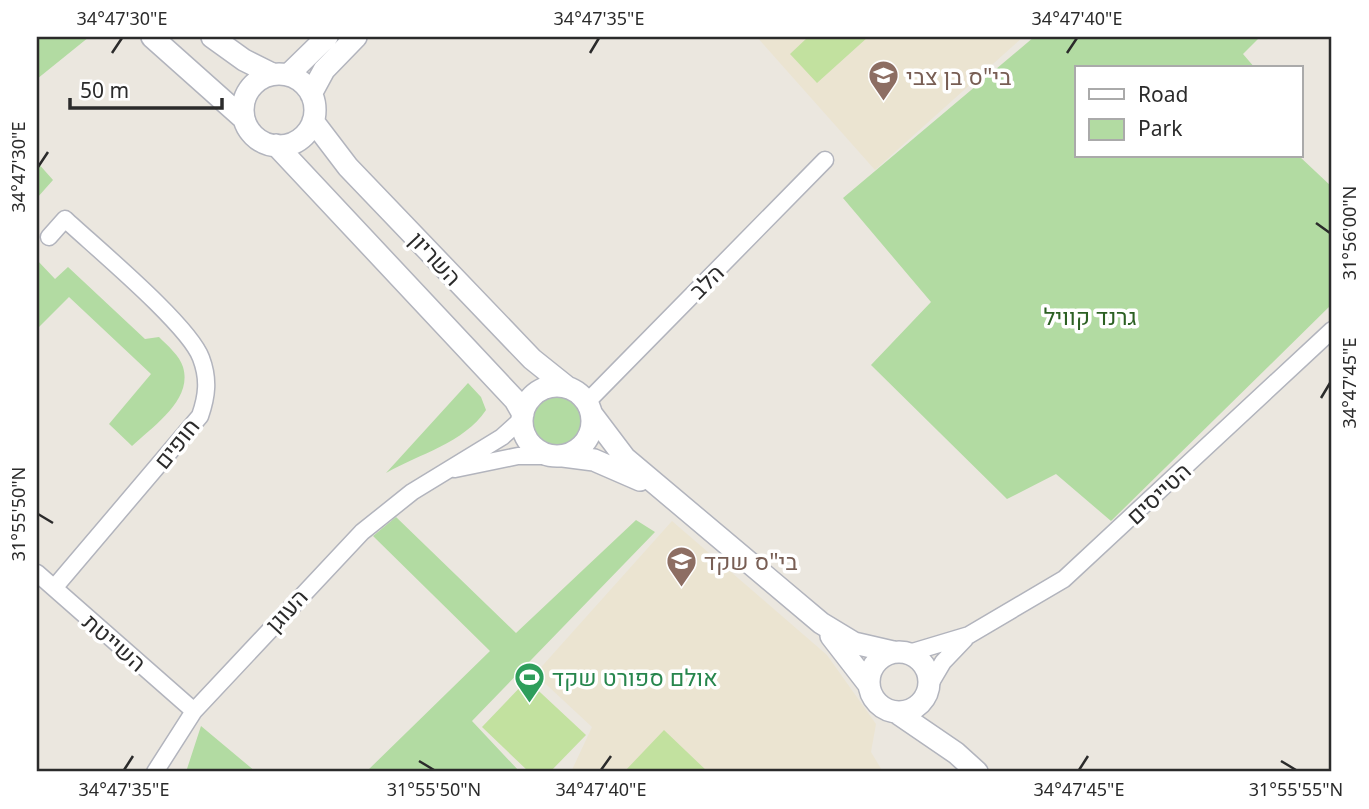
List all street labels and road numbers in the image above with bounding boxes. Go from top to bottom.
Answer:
street label: השריון [403,224,469,292]
street label: הלב [681,256,731,306]
street label: חופים [146,411,206,475]
street label: הטייסים [1119,455,1197,531]
street label: העוגן [258,581,314,639]
street label: השייטת [76,606,154,678]

